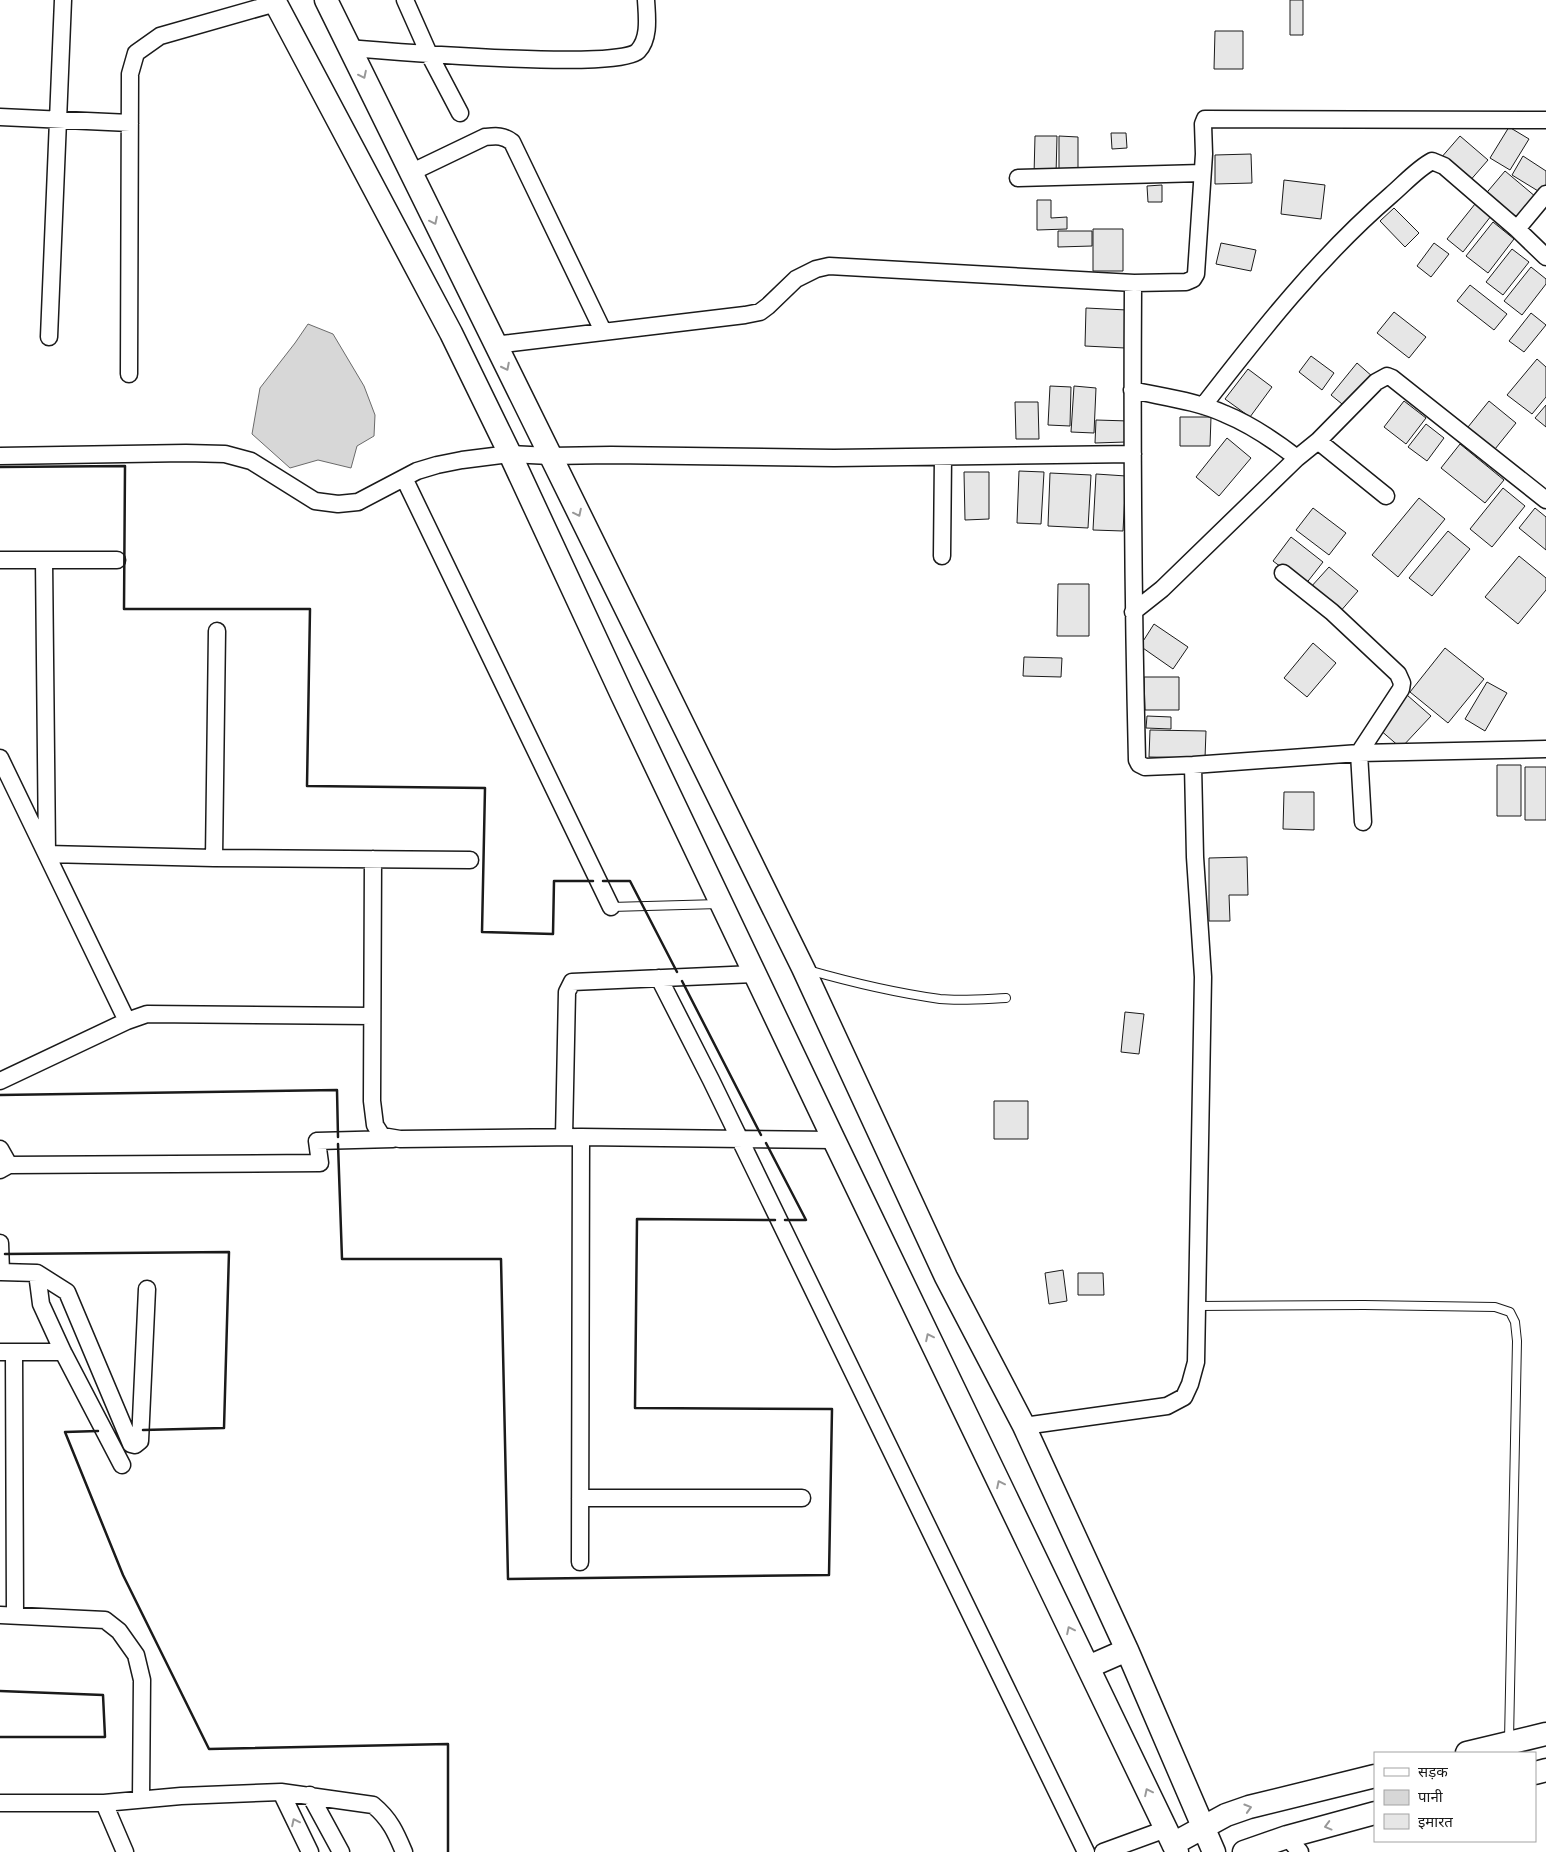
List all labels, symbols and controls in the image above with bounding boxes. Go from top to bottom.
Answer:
one-way arrow [356,70,367,79]
one-way arrow [428,216,438,225]
one-way arrow [499,362,510,371]
one-way arrow [572,507,582,516]
one-way arrow [925,1333,935,1342]
one-way arrow [995,1480,1006,1489]
one-way arrow [1066,1626,1076,1635]
legend [1374,1752,1536,1842]
text: सड़क [1418,1761,1448,1782]
text: पानी [1418,1786,1444,1807]
one-way arrow [1144,1788,1154,1797]
one-way arrow [1243,1803,1251,1813]
text: इमारत [1418,1811,1453,1832]
one-way arrow [291,1818,302,1827]
one-way arrow [1323,1820,1332,1831]

